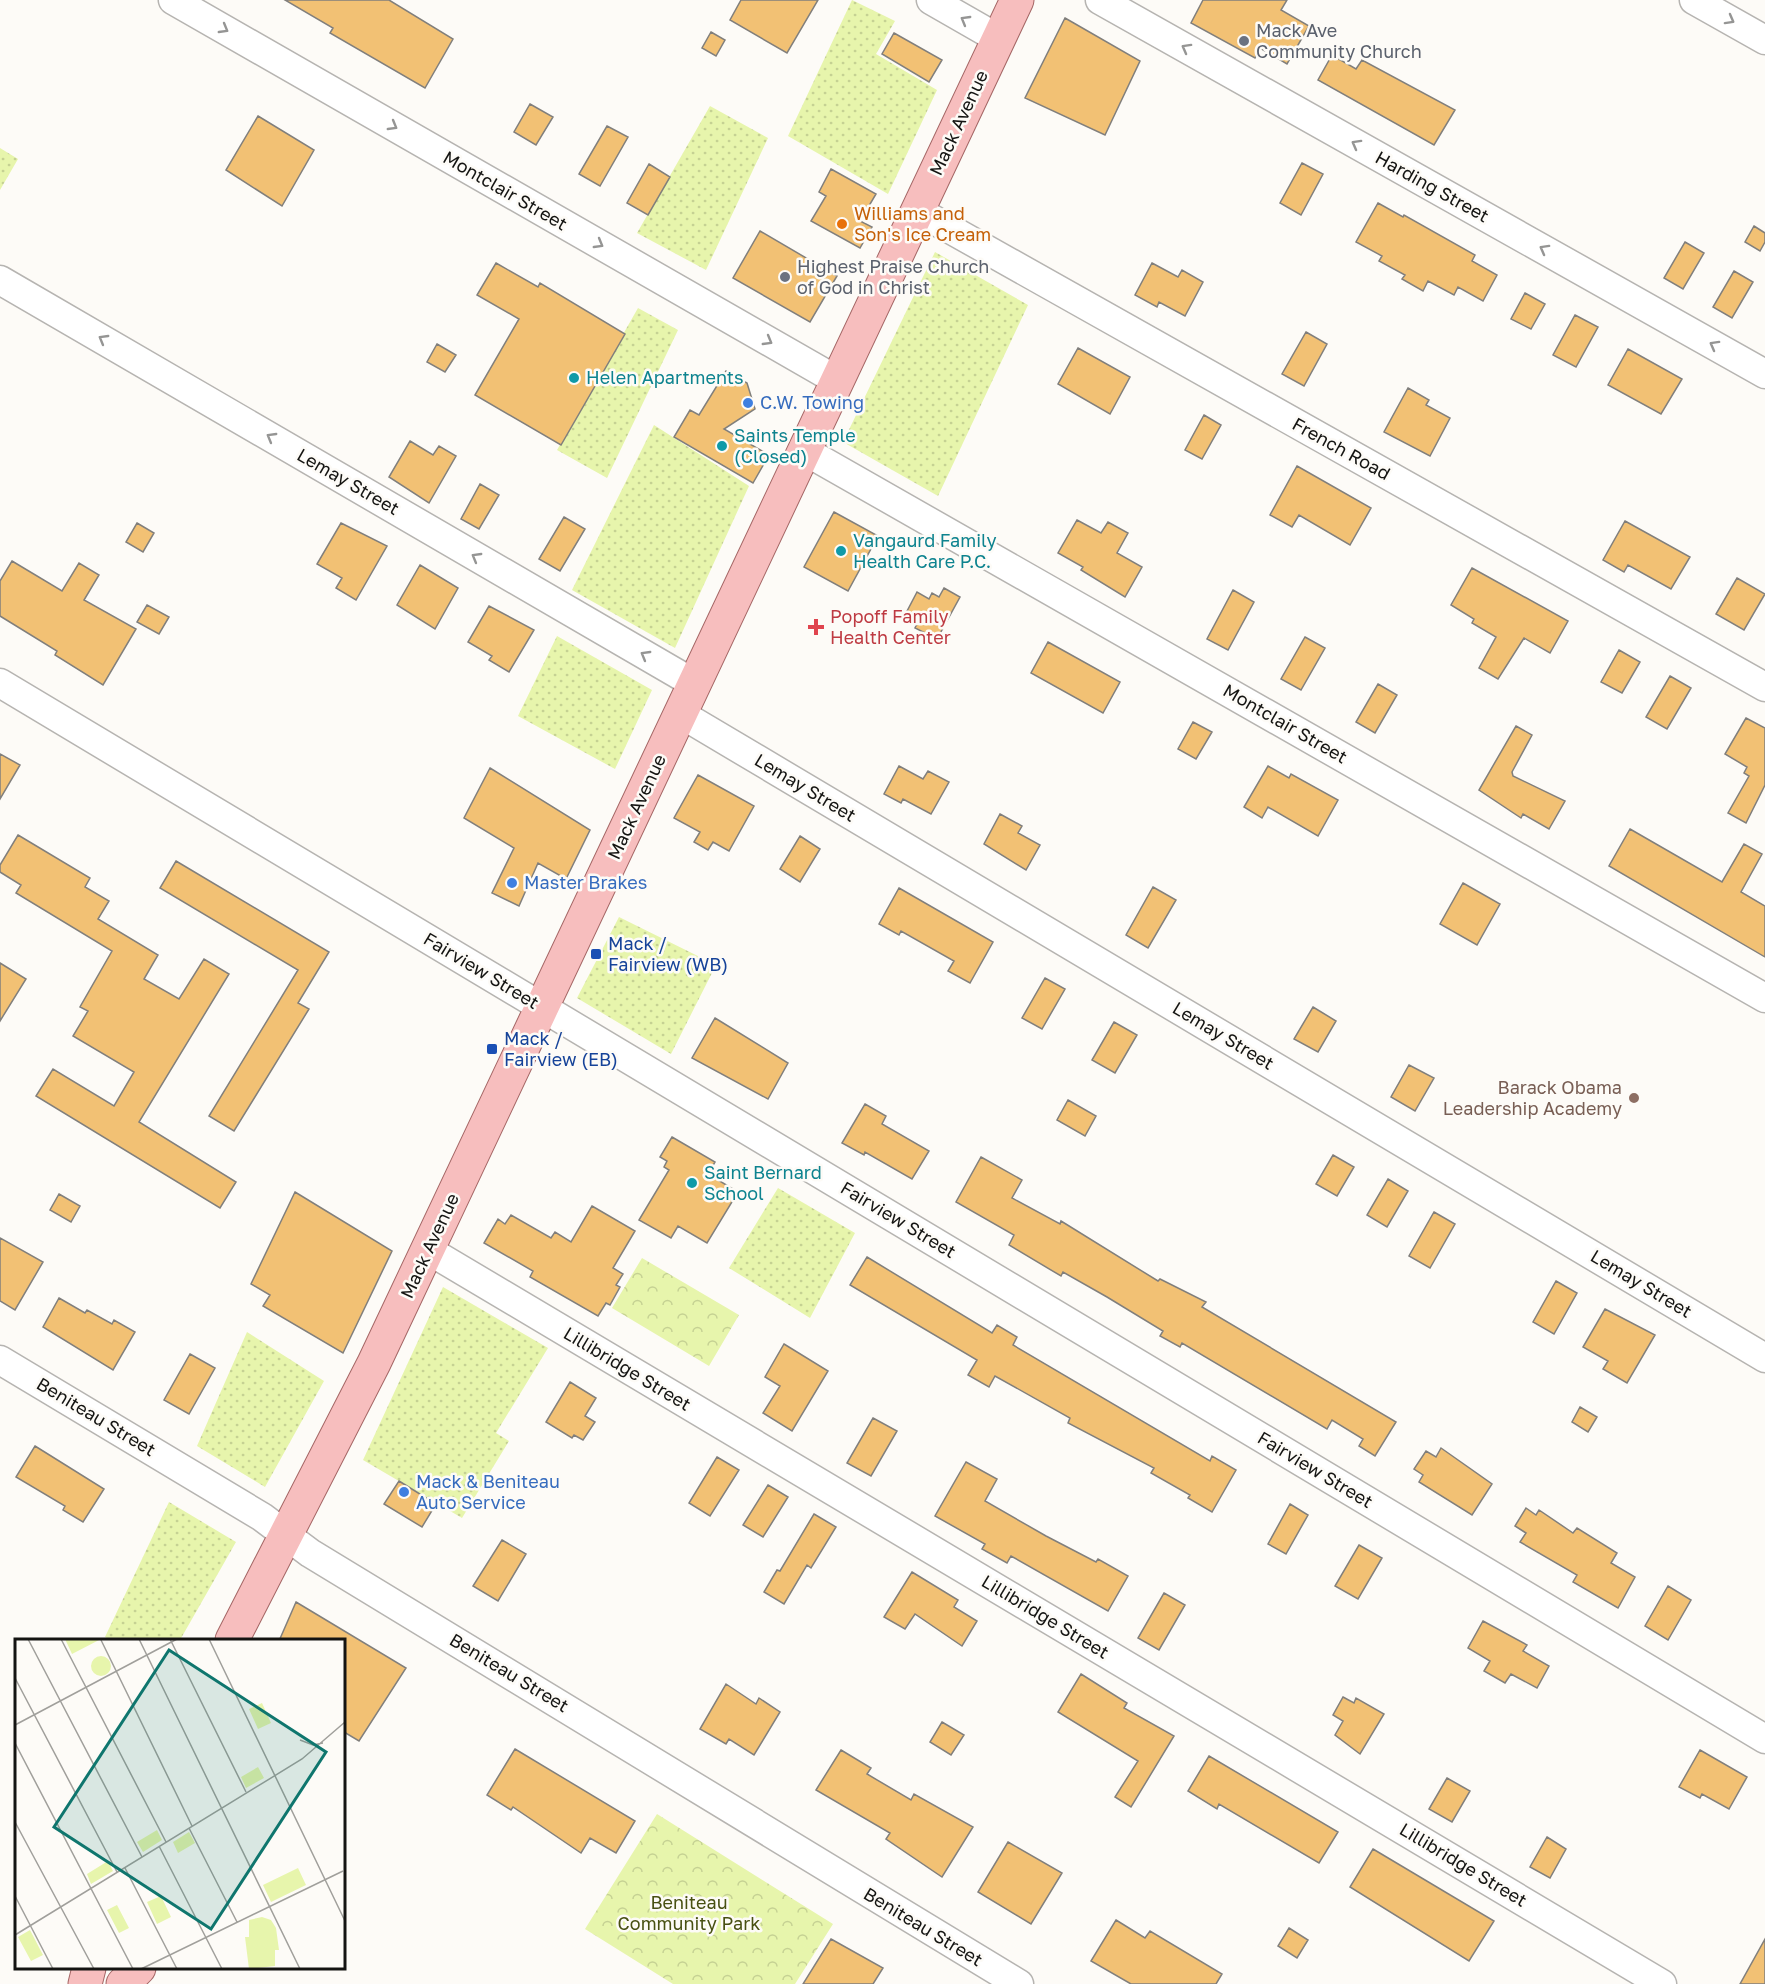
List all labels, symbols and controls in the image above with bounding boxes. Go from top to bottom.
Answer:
one-way arrow [1724,13,1734,24]
one-way arrow [961,15,971,27]
place label: Mack Ave Community Church [1256,19,1422,62]
one-way arrow [218,22,228,33]
marker: Mack Ave Community Church [1237,34,1251,48]
one-way arrow [1181,44,1192,55]
street label: Mack Avenue [924,66,992,179]
one-way arrow [387,119,397,131]
one-way arrow [1351,140,1362,151]
street label: Montclair Street [439,146,572,235]
street label: Harding Street [1372,146,1493,226]
place label: Williams and Son's Ice Cream [854,202,991,245]
marker: Williams and Son's Ice Cream [835,217,849,231]
one-way arrow [593,237,603,248]
one-way arrow [1540,245,1550,257]
place label: Highest Praise Church of God in Christ [797,255,989,298]
marker: Highest Praise Church of God in Christ [778,270,792,284]
one-way arrow [762,334,772,345]
one-way arrow [99,335,109,347]
one-way arrow [1710,341,1720,352]
place label: Helen Apartments [586,366,744,388]
marker: Helen Apartments [567,371,581,385]
place label: C.W. Towing [760,391,864,413]
marker: C.W. Towing [741,396,755,410]
street label: French Road [1289,412,1394,484]
place label: Saints Temple (Closed) [734,424,856,467]
one-way arrow [267,433,277,445]
marker: Saints Temple (Closed) [715,439,729,453]
street label: Lemay Street [294,443,403,519]
place label: Vangaurd Family Health Care P.C. [853,529,997,572]
marker: Vangaurd Family Health Care P.C. [834,544,848,558]
one-way arrow [472,552,482,564]
place label: Popoff Family Health Center [830,605,951,648]
marker: Popoff Family Health Center [807,618,825,636]
one-way arrow [640,651,651,662]
street label: Montclair Street [1219,679,1352,768]
street label: Lemay Street [751,748,860,826]
street label: Mack Avenue [602,750,670,863]
place label: Master Brakes [524,871,647,893]
marker: Master Brakes [505,876,519,890]
street label: Fairview Street [420,927,543,1013]
place label: Mack / Fairview (WB) [608,932,728,975]
marker: Mack / Fairview (WB) [589,947,603,961]
street label: Lemay Street [1169,996,1278,1074]
place label: Mack / Fairview (EB) [504,1027,618,1070]
marker: Mack / Fairview (EB) [485,1042,499,1056]
place label: Barack Obama Leadership Academy [1443,1076,1622,1119]
marker: Barack Obama Leadership Academy [1627,1091,1641,1105]
place label: Saint Bernard School [704,1161,822,1204]
marker: Saint Bernard School [685,1176,699,1190]
street label: Fairview Street [837,1176,960,1262]
street label: Mack Avenue [395,1189,463,1302]
street label: Lemay Street [1587,1244,1696,1322]
street label: Lillibridge Street [560,1321,695,1415]
street label: Beniteau Street [33,1372,160,1460]
street label: Fairview Street [1254,1426,1377,1512]
place label: Mack & Beniteau Auto Service [416,1470,560,1513]
marker: Mack & Beniteau Auto Service [397,1485,411,1499]
street label: Lillibridge Street [978,1569,1113,1663]
street label: Beniteau Street [446,1628,573,1716]
inset map [15,1639,345,1969]
street label: Lillibridge Street [1396,1817,1531,1911]
street label: Beniteau Street [860,1882,987,1970]
park label: Beniteau Community Park [618,1891,760,1934]

